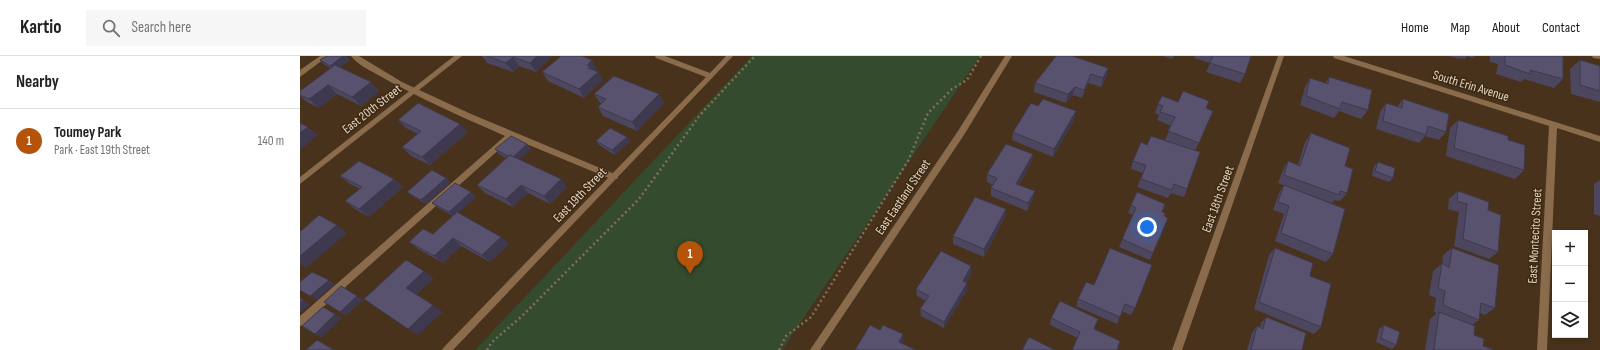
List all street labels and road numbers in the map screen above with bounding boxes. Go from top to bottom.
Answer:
street label: South Erin Avenue [1431,67,1511,105]
street label: East 20th Street [339,81,405,137]
street label: East Eastland Street [872,156,934,238]
street label: East 18th Street [1198,163,1238,235]
street label: East 19th Street [550,164,610,226]
street label: East Montecito Street [1525,188,1545,284]

